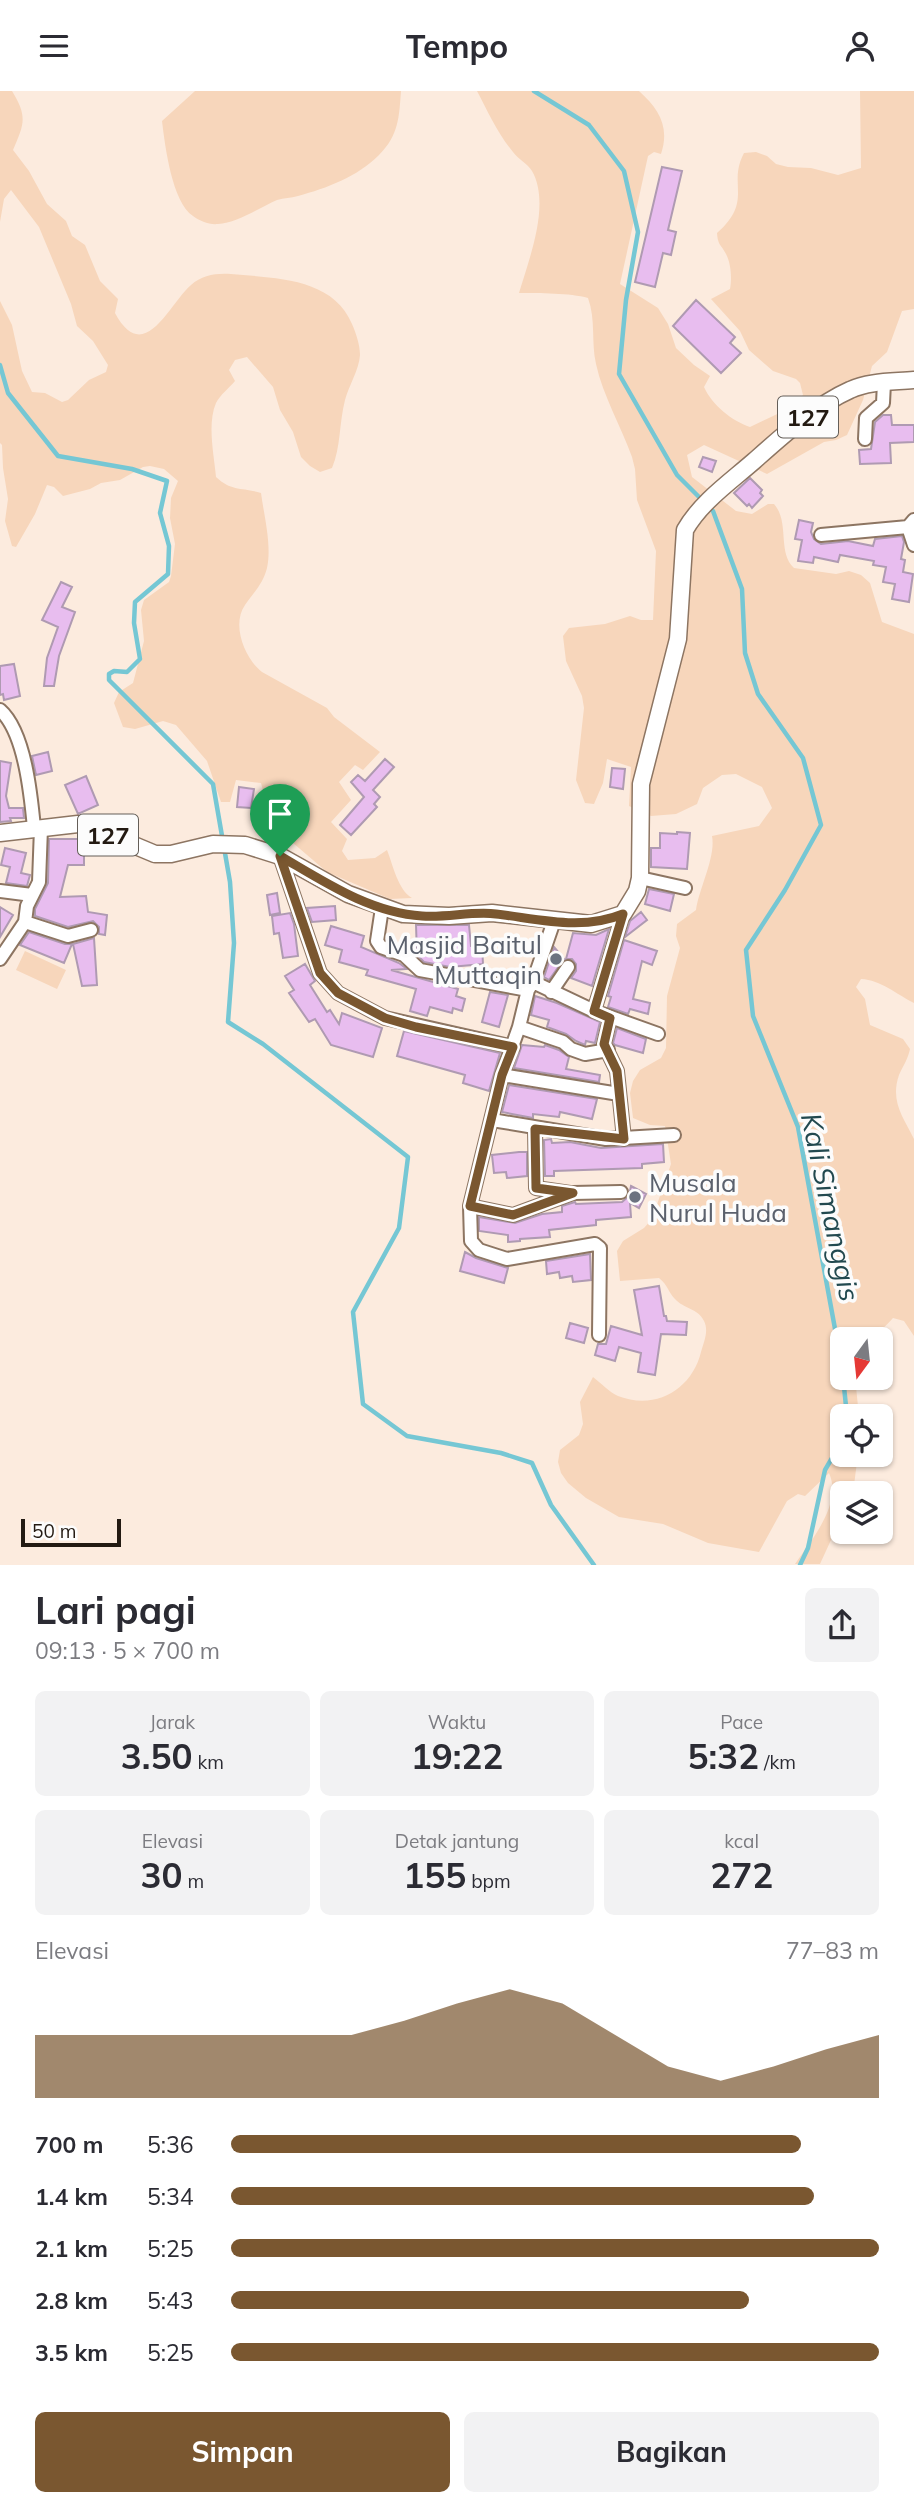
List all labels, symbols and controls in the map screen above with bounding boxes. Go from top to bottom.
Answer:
text: Tempo [406,26,508,66]
icon: menu [35,27,73,65]
icon: person [841,27,879,65]
road number: 127 [778,397,838,437]
pin [250,784,310,856]
icon: arrive [261,795,299,833]
road number: 127 [78,815,138,855]
place label: Masjid Baitul Muttaqin [387,928,542,991]
marker: Masjid Baitul Muttaqin [548,951,564,967]
water label: Kali Simanggis [794,1110,868,1304]
place label: Musala Nurul Huda [649,1166,787,1229]
marker: Musala Nurul Huda [627,1189,643,1205]
north arrow [830,1327,892,1389]
map controls [830,1327,893,1544]
button: locate [830,1404,893,1467]
button: layers [830,1481,893,1544]
scale bar [21,1515,121,1547]
text: 50 m [32,1519,76,1543]
text: Lari pagi [35,1586,196,1634]
button: share [805,1588,879,1662]
text: 09:13 · 5 × 700 m [35,1636,220,1665]
text: Jarak [150,1710,195,1734]
text: Waktu [428,1710,486,1734]
text: Pace [720,1710,763,1734]
text: 3.50 [121,1734,192,1778]
text: 19:22 [411,1734,503,1778]
text: 5:32 [687,1734,759,1778]
text: km [192,1750,224,1774]
text: /km [759,1750,796,1774]
text: Elevasi [142,1829,203,1853]
text: Detak jantung [395,1829,519,1853]
text: kcal [724,1829,759,1853]
text: 30 [140,1853,183,1897]
text: 155 [403,1853,466,1897]
text: 272 [710,1853,773,1897]
text: m [183,1869,204,1893]
text: bpm [466,1869,511,1893]
text: Elevasi [35,1936,109,1965]
text: 77–83 m [786,1936,879,1965]
text: 700 m [35,2130,103,2159]
text: 5:36 [147,2130,194,2159]
text: 1.4 km [35,2182,108,2211]
text: 5:34 [147,2182,194,2211]
text: 2.1 km [35,2234,108,2263]
text: 5:25 [147,2234,194,2263]
text: 2.8 km [35,2286,108,2315]
text: 5:43 [147,2286,194,2315]
text: 3.5 km [35,2338,108,2367]
text: 5:25 [147,2338,194,2367]
button: Simpan [35,2412,450,2492]
button: Bagikan [464,2412,879,2492]

